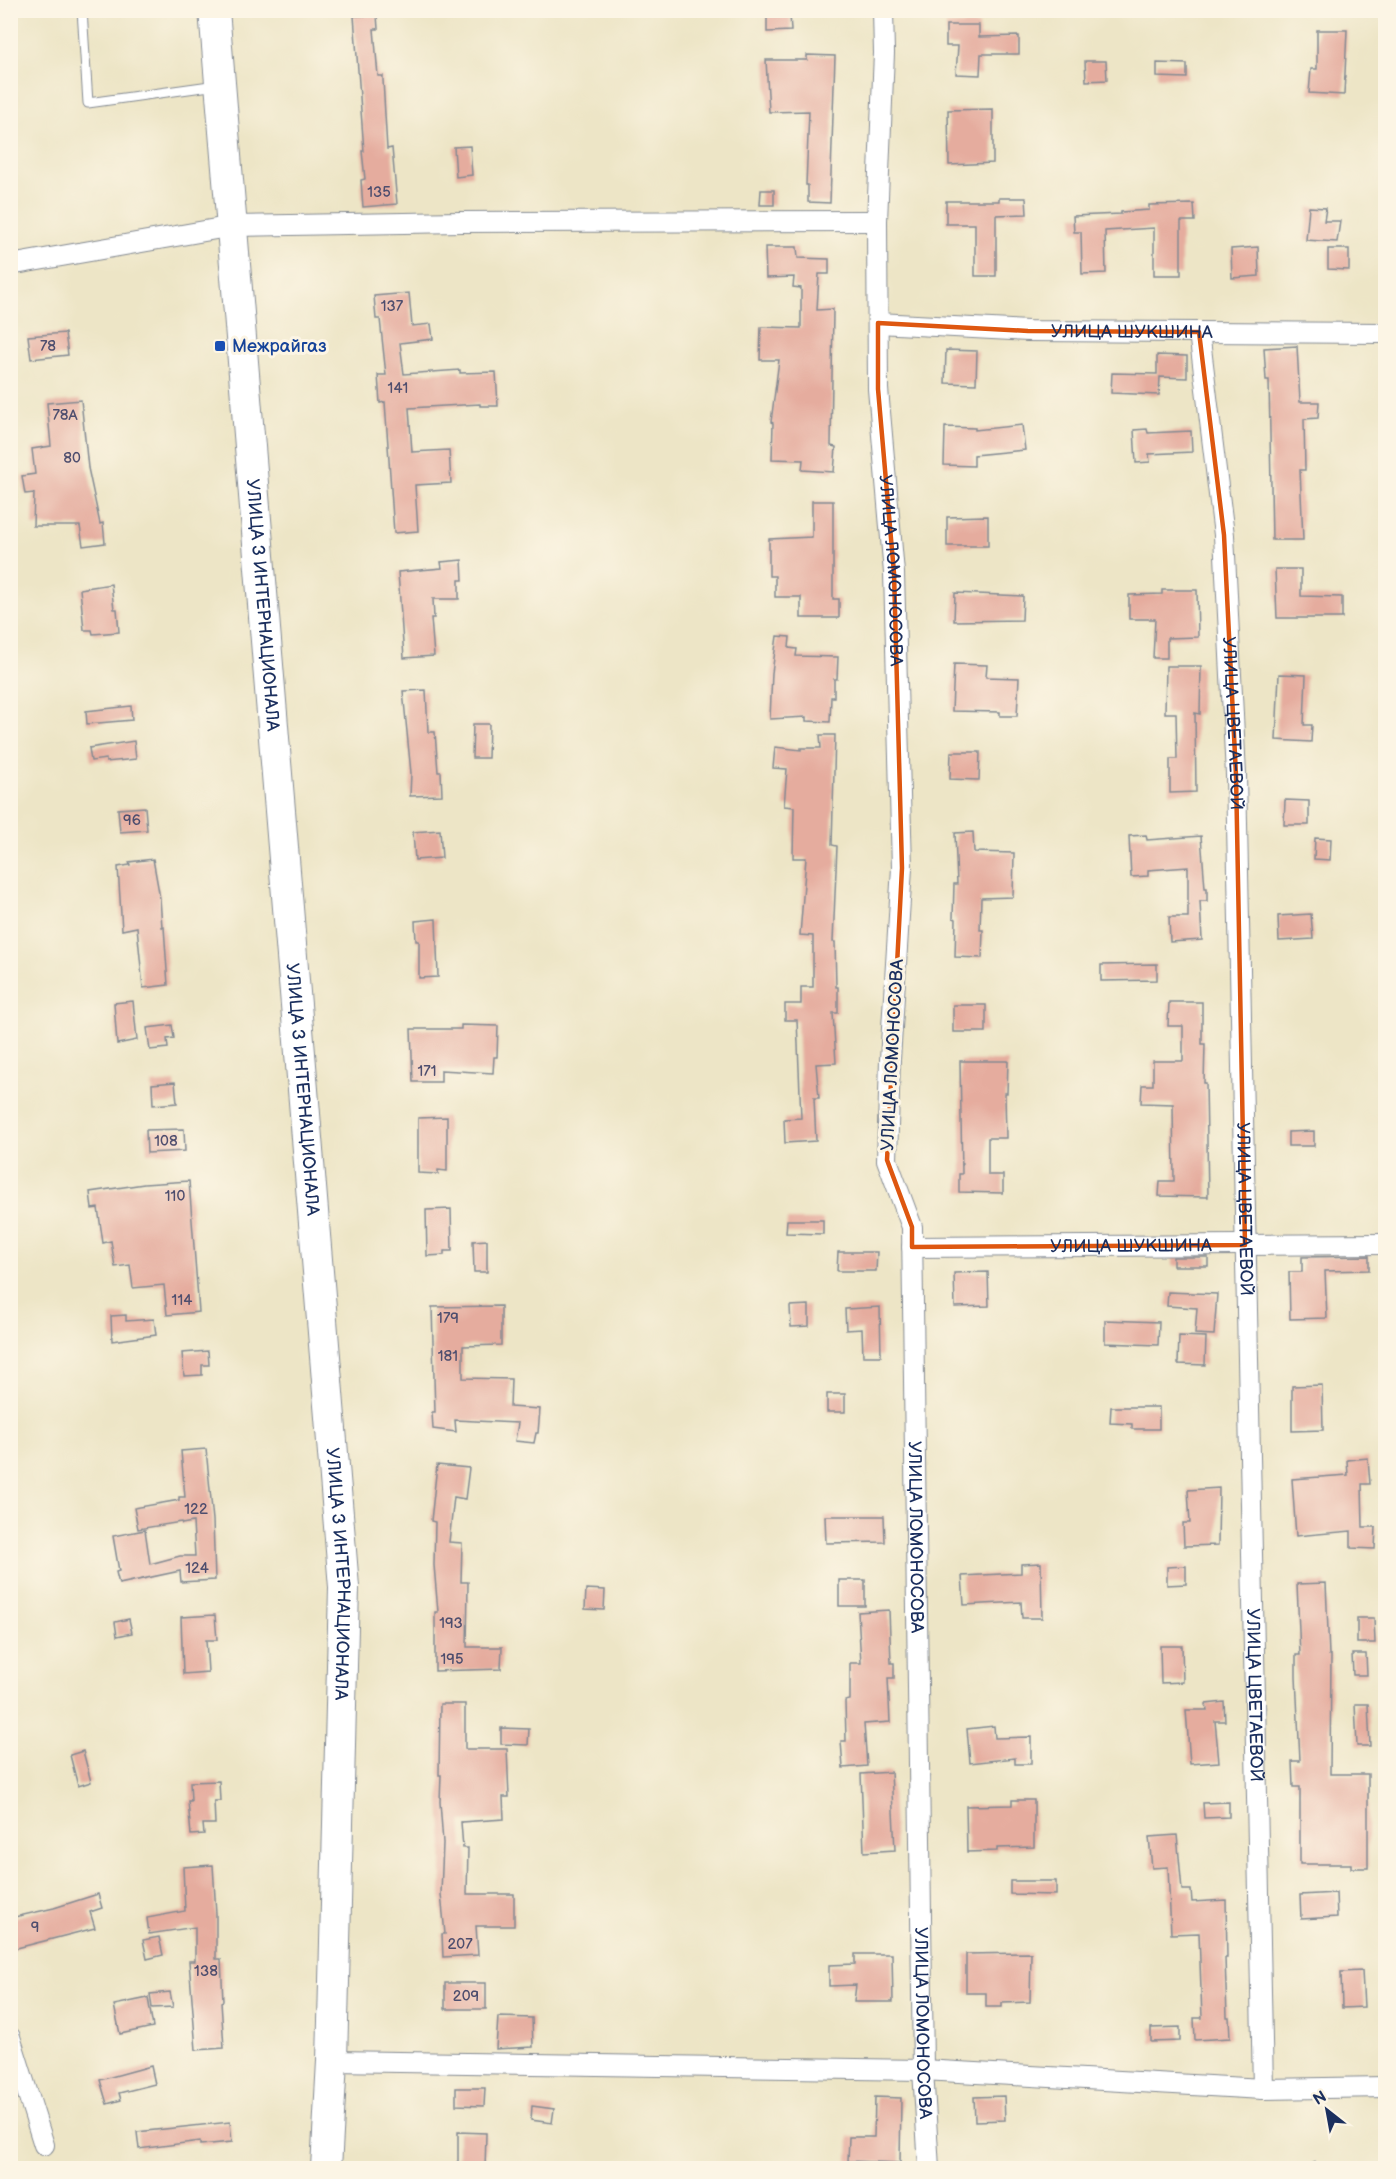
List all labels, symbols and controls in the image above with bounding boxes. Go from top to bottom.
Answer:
house number: 135 [367,183,391,202]
house number: 137 [381,297,404,316]
street label: УЛИЦА ШУКШИНА [1051,321,1213,343]
place label: Межрайгаз [232,336,327,357]
house number: 78 [40,337,56,356]
marker: Межрайгаз [213,339,227,353]
house number: 141 [388,379,408,398]
house number: 78А [52,406,79,425]
house number: 80 [63,449,81,468]
street label: УЛИЦА ЛОМОНОСОВА [874,474,907,667]
street label: УЛИЦА 3 ИНТЕРНАЦИОНАЛА [242,478,283,732]
street label: УЛИЦА ЦВЕТАЕВОЙ [1218,636,1247,810]
house number: 96 [123,811,141,830]
street label: УЛИЦА ЛОМОНОСОВА [877,958,908,1151]
street label: УЛИЦА 3 ИНТЕРНАЦИОНАЛА [282,962,323,1217]
house number: 171 [418,1062,436,1081]
street label: УЛИЦА ЦВЕТАЕВОЙ [1232,1122,1257,1296]
house number: 108 [154,1132,178,1151]
house number: 110 [165,1187,185,1206]
street label: УЛИЦА ШУКШИНА [1050,1235,1212,1257]
house number: 114 [172,1291,192,1310]
house number: 179 [437,1309,459,1328]
house number: 181 [438,1347,458,1366]
street label: УЛИЦА ЛОМОНОСОВА [904,1441,927,1633]
street label: УЛИЦА 3 ИНТЕРНАЦИОНАЛА [322,1447,354,1701]
house number: 122 [184,1500,208,1519]
house number: 124 [185,1559,209,1578]
street label: УЛИЦА ЦВЕТАЕВОЙ [1242,1608,1267,1782]
house number: 193 [439,1614,463,1633]
house number: 195 [440,1650,464,1669]
house number: 9 [31,1918,39,1937]
street label: УЛИЦА ЛОМОНОСОВА [910,1927,936,2120]
house number: 207 [447,1935,473,1954]
house number: 138 [194,1962,218,1981]
house number: 209 [453,1987,479,2006]
north arrow [1297,2080,1357,2140]
text: N [1310,2087,1330,2110]

